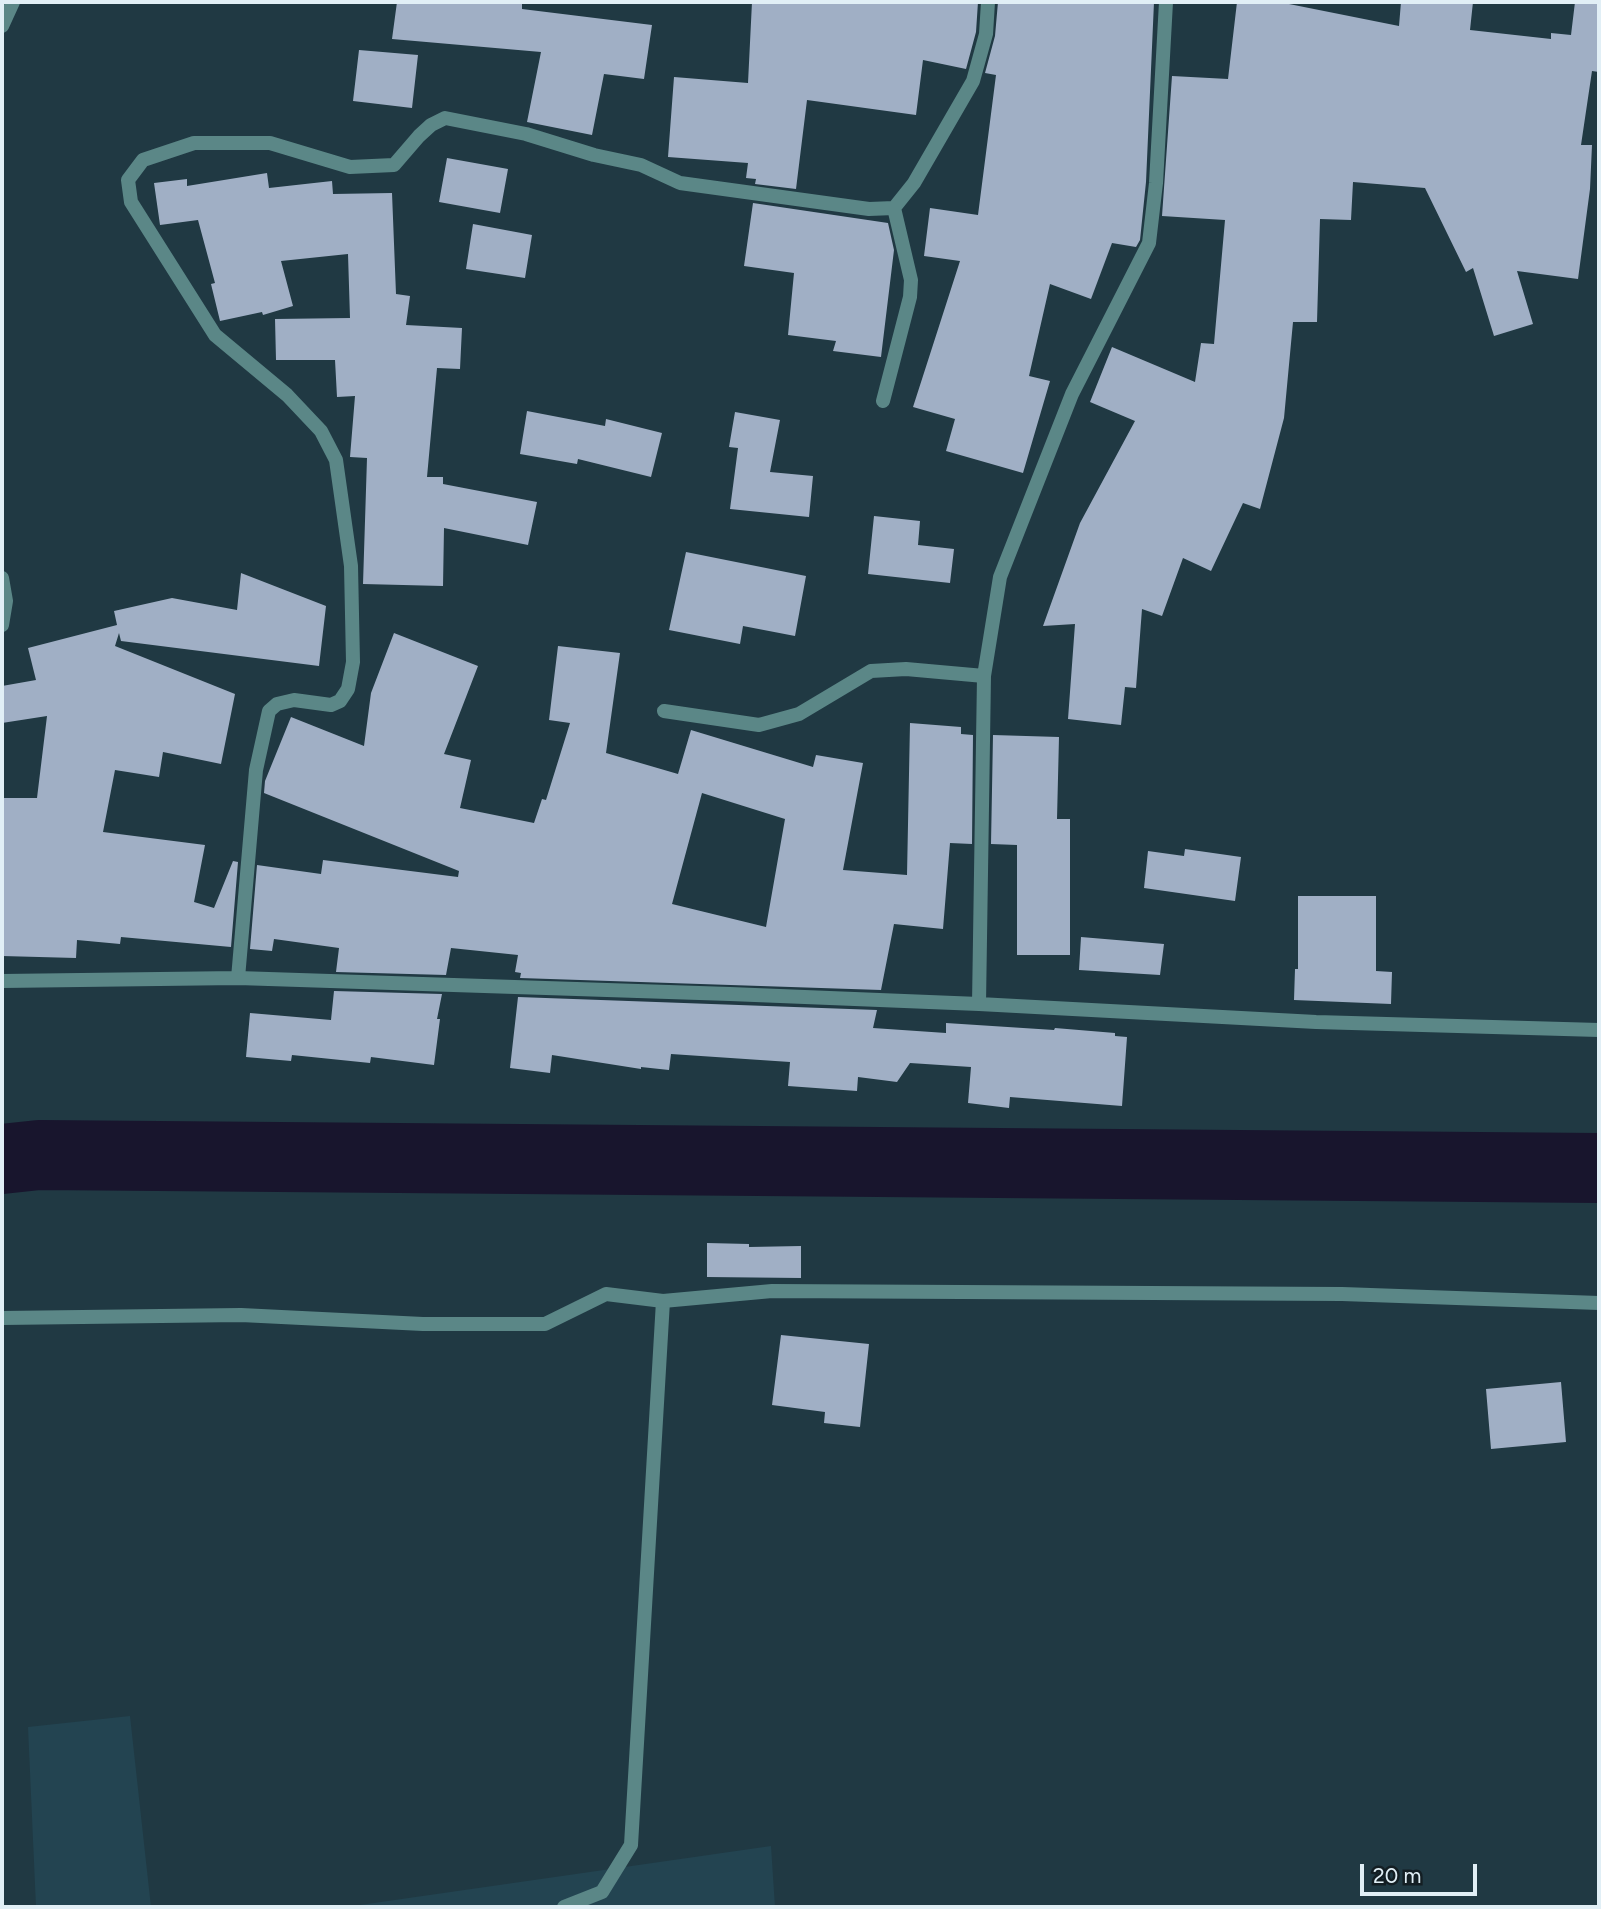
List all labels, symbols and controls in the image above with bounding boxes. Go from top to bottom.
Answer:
scale bar [1363,1850,1480,1894]
text: 20 m [1373,1863,1421,1888]

